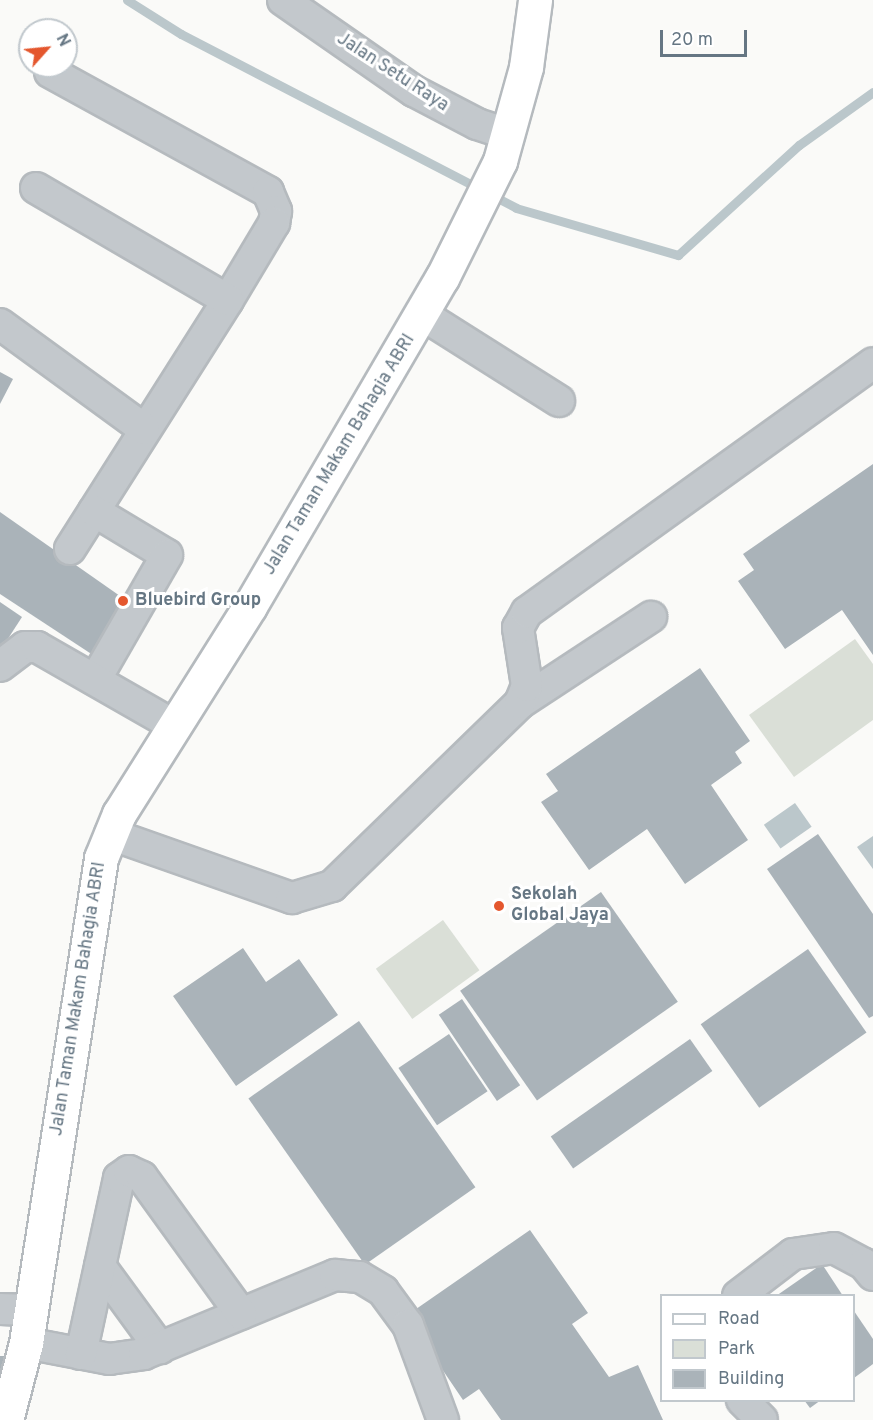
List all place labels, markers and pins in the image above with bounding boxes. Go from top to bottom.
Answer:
place label: Bluebird Group [135,590,261,612]
marker: Bluebird Group [116,594,130,608]
place label: Sekolah Global Jaya [511,885,609,928]
marker: Sekolah Global Jaya [492,899,506,913]

